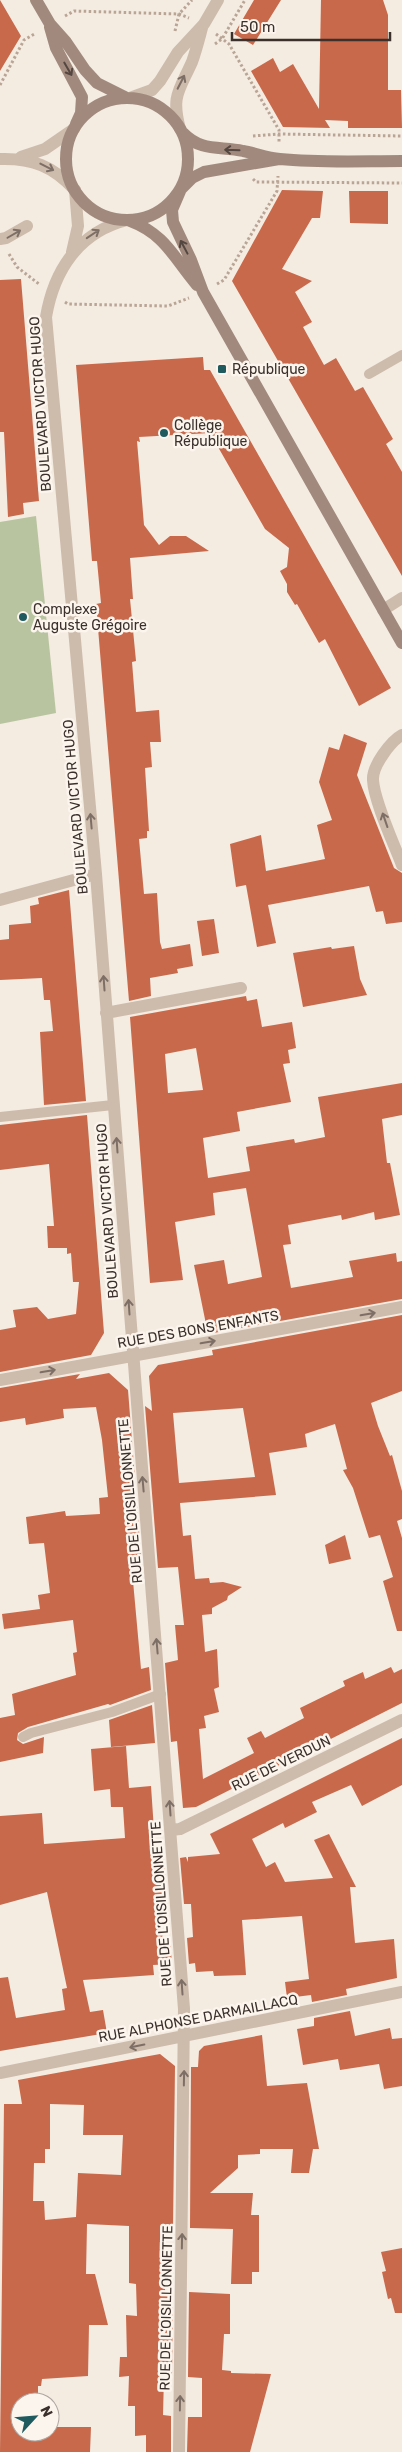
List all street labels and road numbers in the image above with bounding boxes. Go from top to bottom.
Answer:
street label: BOULEVARD VICTOR HUGO [26,316,55,492]
street label: BOULEVARD VICTOR HUGO [59,719,92,895]
street label: BOULEVARD VICTOR HUGO [93,1123,122,1299]
street label: RUE DES BONS ENFANTS [116,1307,280,1352]
street label: RUE DE L’OISILLONNETTE [115,1418,146,1584]
street label: RUE DE VERDUN [229,1732,334,1795]
street label: RUE DE L’OISILLONNETTE [147,1821,176,1987]
street label: RUE ALPHONSE DARMAILLACQ [97,1991,299,2046]
street label: RUE DE L’OISILLONNETTE [157,2225,176,2391]

